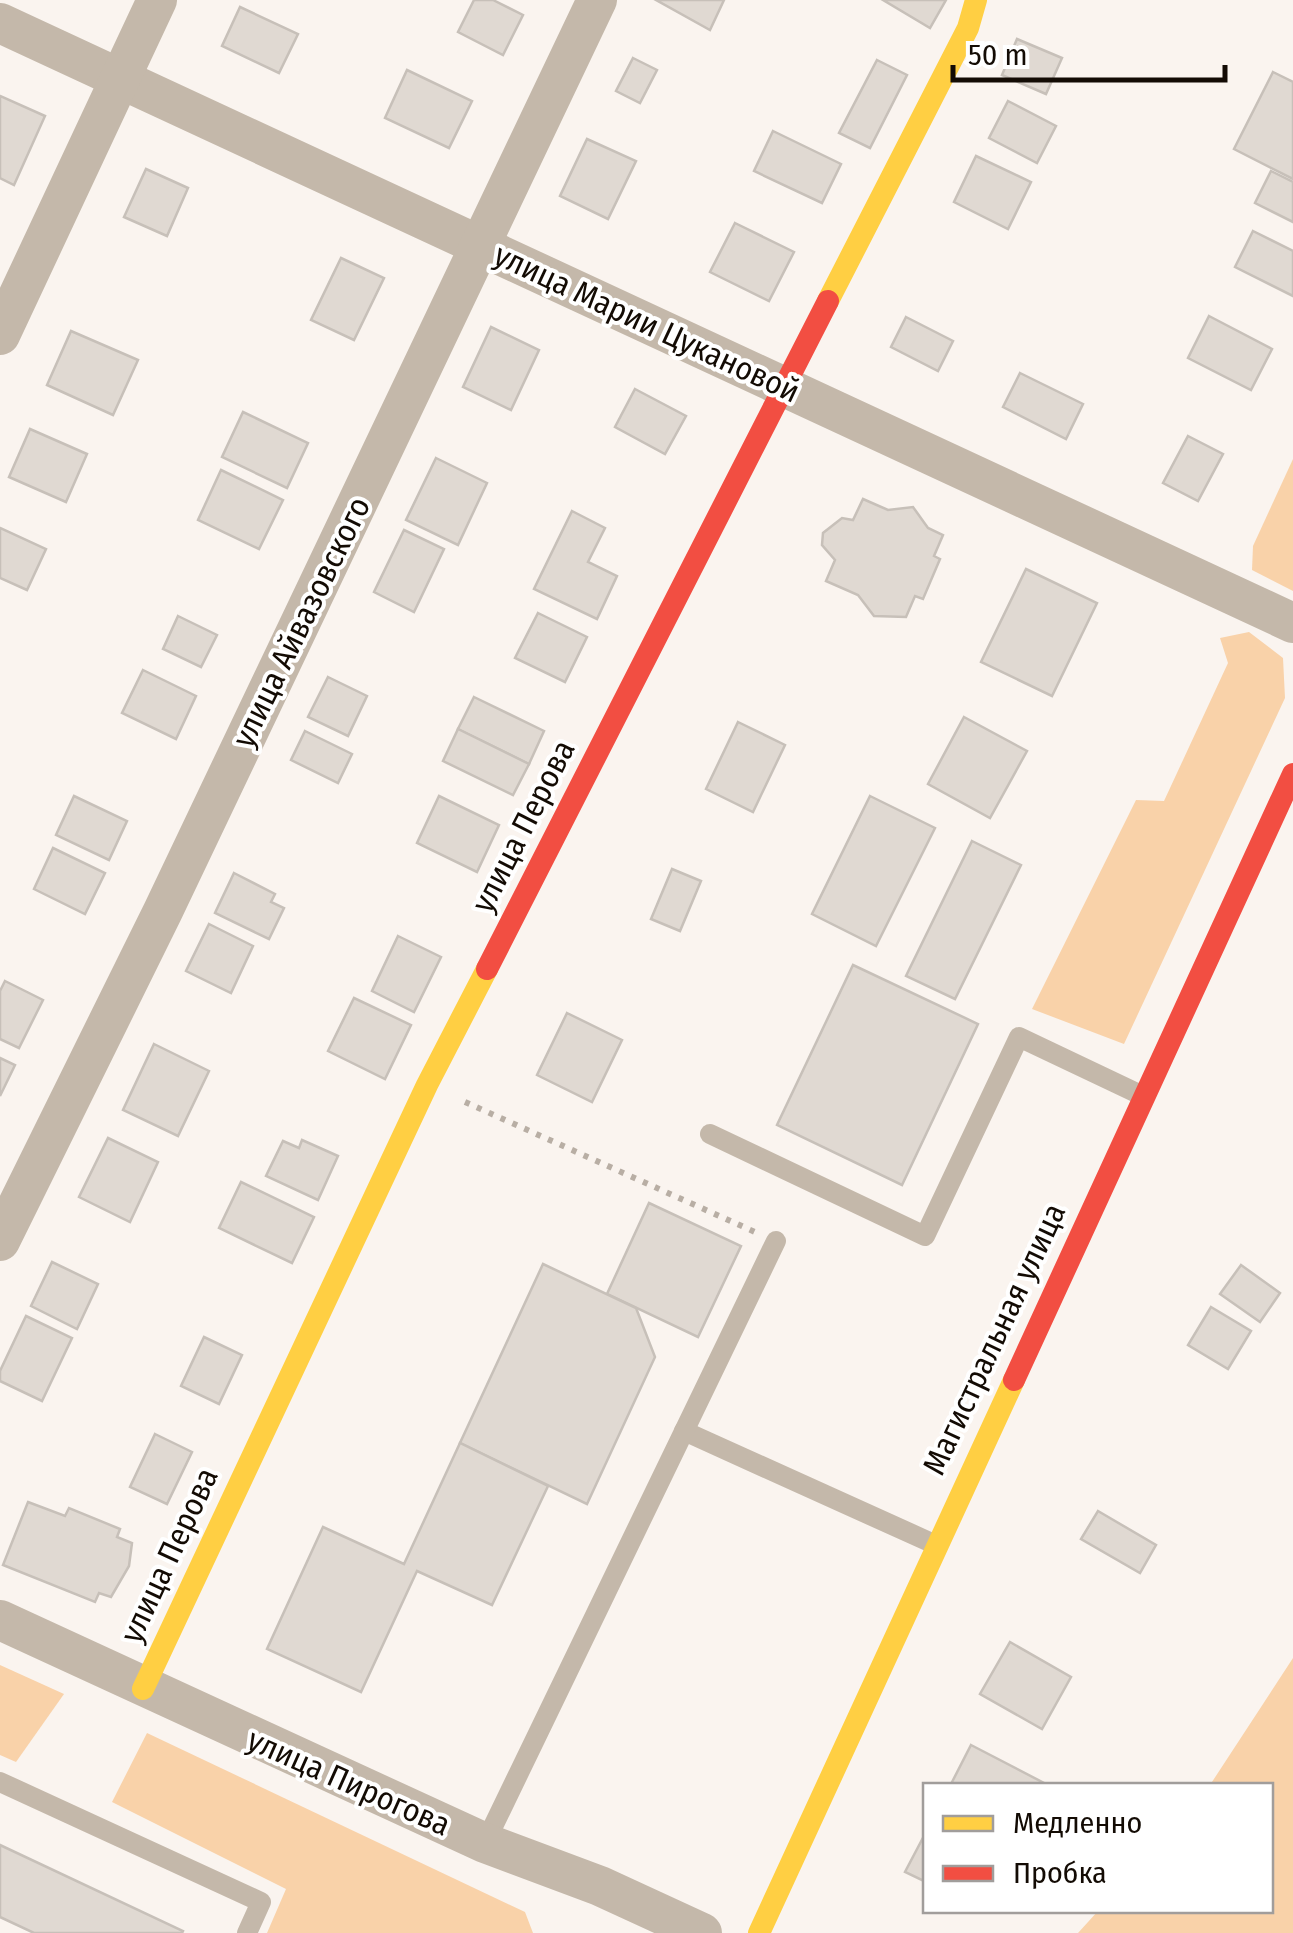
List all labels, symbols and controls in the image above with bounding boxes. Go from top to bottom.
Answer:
scale bar [953,20,1226,82]
text: 50 m [968,37,1028,73]
street label: улица Марии Цукановой [488,236,806,410]
street label: улица Айвазовского [224,491,378,753]
street label: улица Перова [463,734,583,918]
street label: Магистральная улица [915,1197,1073,1481]
street label: улица Перова [112,1462,226,1648]
street label: улица Пирогова [242,1720,456,1844]
legend [923,1783,1273,1913]
text: Медленно [1013,1805,1142,1841]
text: Пробка [1013,1855,1107,1891]

